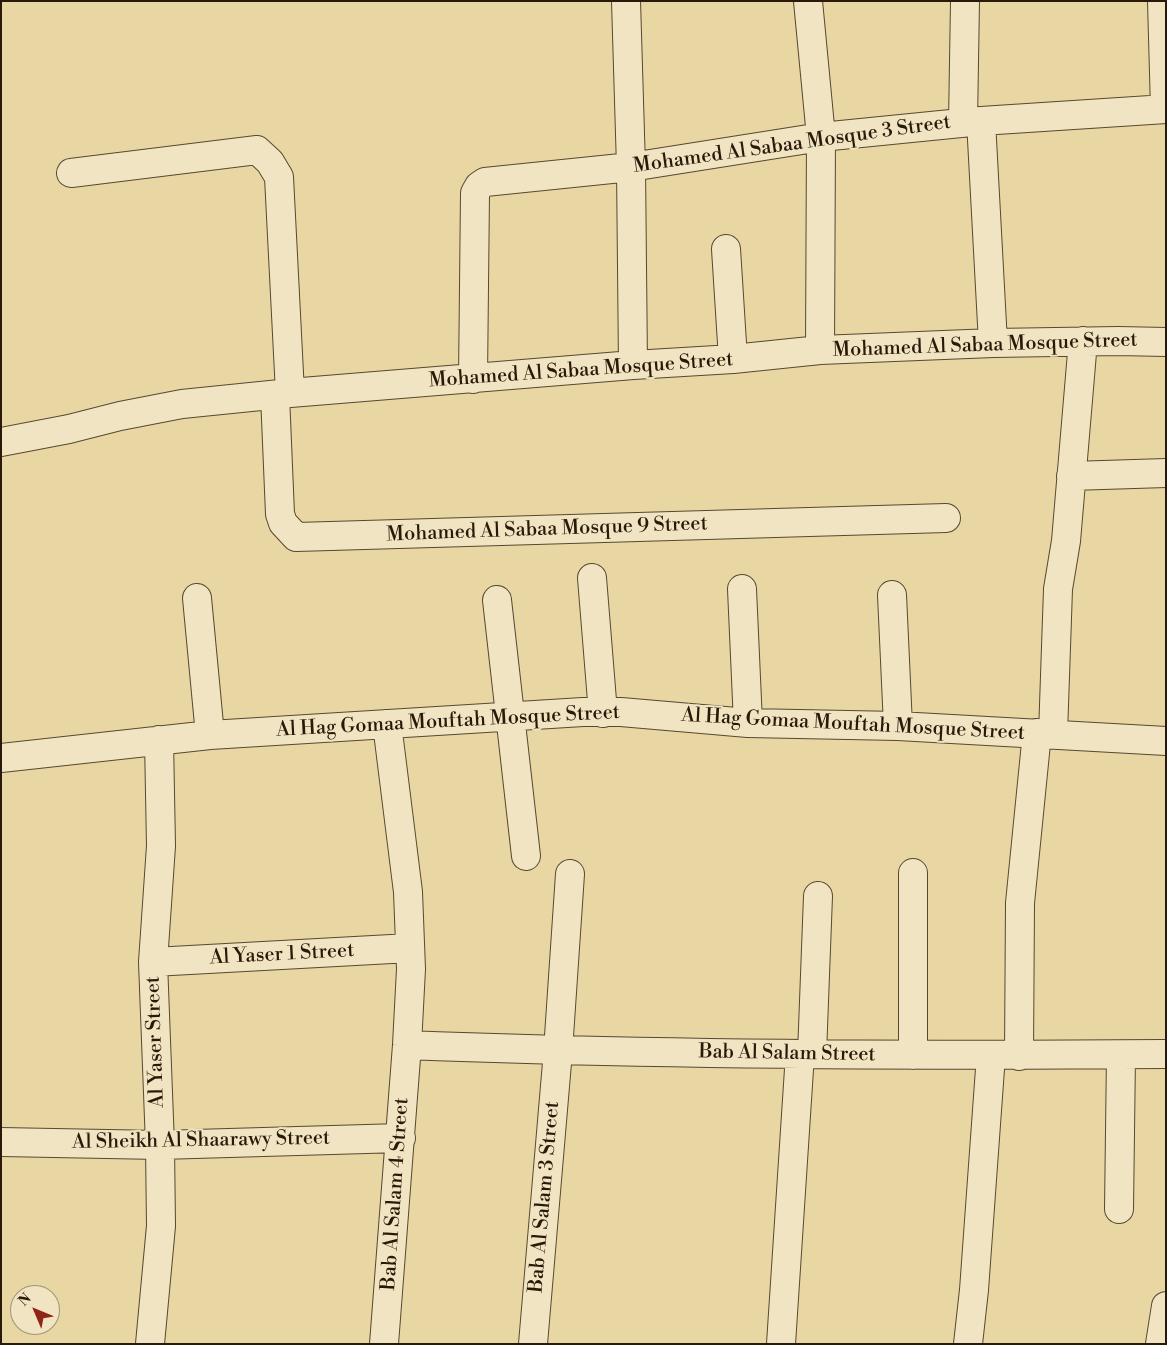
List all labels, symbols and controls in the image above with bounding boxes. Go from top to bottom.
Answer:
street label: Mohamed Al Sabaa Mosque 3 Street [632,111,952,179]
street label: Mohamed Al Sabaa Mosque Street [832,329,1138,363]
street label: Mohamed Al Sabaa Mosque Street [428,348,734,394]
street label: Mohamed Al Sabaa Mosque 9 Street [386,512,708,548]
street label: Al Hag Gomaa Mouftah Mosque Street [276,701,620,743]
street label: Al Hag Gomaa Mouftah Mosque Street [681,704,1025,746]
street label: Al Yaser 1 Street [209,939,355,971]
street label: Al Yaser Street [142,976,170,1108]
street label: Bab Al Salam Street [698,1040,876,1068]
street label: Bab Al Salam 4 Street [377,1097,415,1291]
street label: Bab Al Salam 3 Street [525,1100,565,1294]
street label: Al Sheikh Al Shaarawy Street [72,1127,330,1155]
north arrow [10,1285,60,1335]
text: N [15,1290,35,1310]

